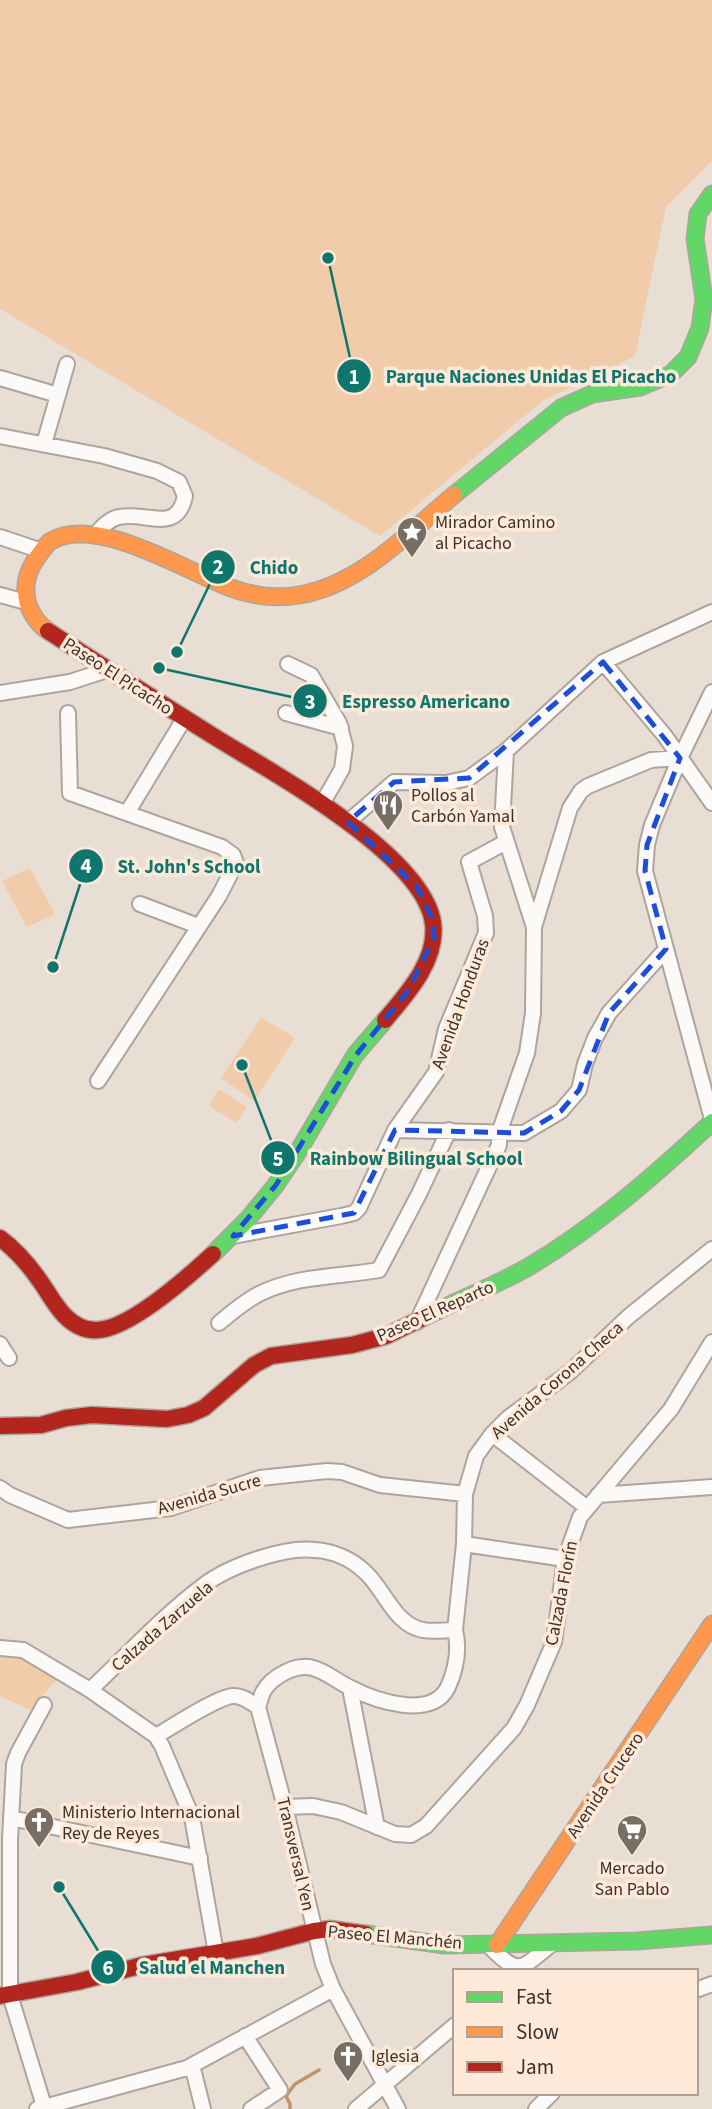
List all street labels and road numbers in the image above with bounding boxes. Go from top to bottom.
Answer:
street label: Paseo El Picacho [58,632,177,721]
street label: Avenida Honduras [425,935,496,1073]
street label: Paseo El Reparto [373,1274,498,1348]
street label: Avenida Corona Checa [486,1316,629,1445]
street label: Avenida Sucre [155,1468,264,1521]
street label: Calzada Florín [539,1538,584,1648]
street label: Calzada Zarzuela [106,1575,219,1678]
street label: Avenida Crucero [561,1727,650,1843]
street label: Transversal Yen [270,1795,321,1913]
street label: Paseo El Manchén [327,1919,463,1956]

